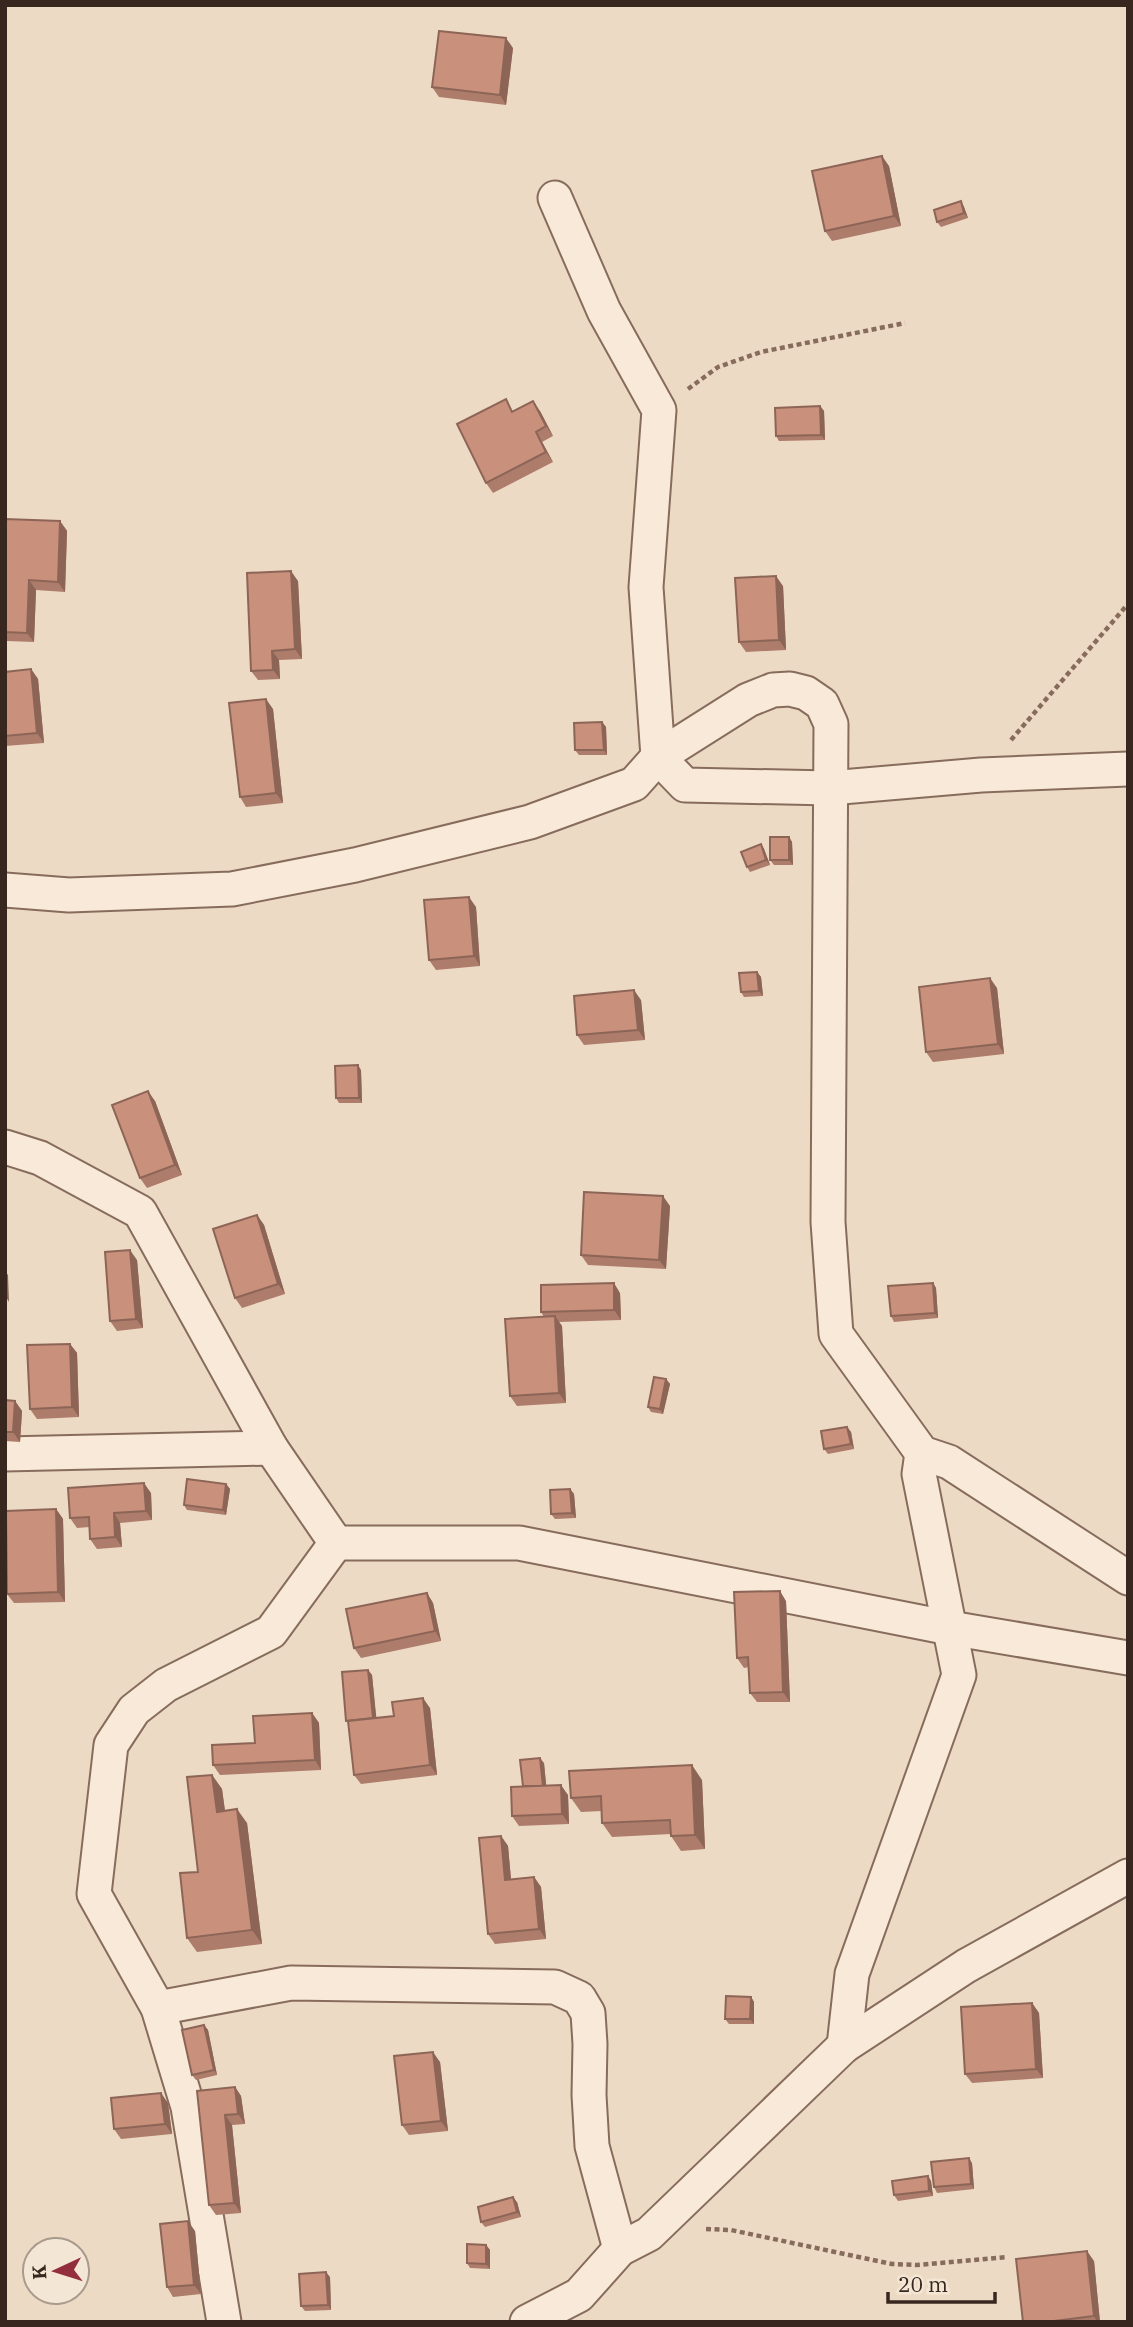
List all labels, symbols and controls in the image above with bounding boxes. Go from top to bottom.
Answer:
north arrow [21,2236,91,2306]
scale bar [888,2260,995,2304]
text: K [27,2264,52,2280]
text: 20 m [898,2270,948,2298]

